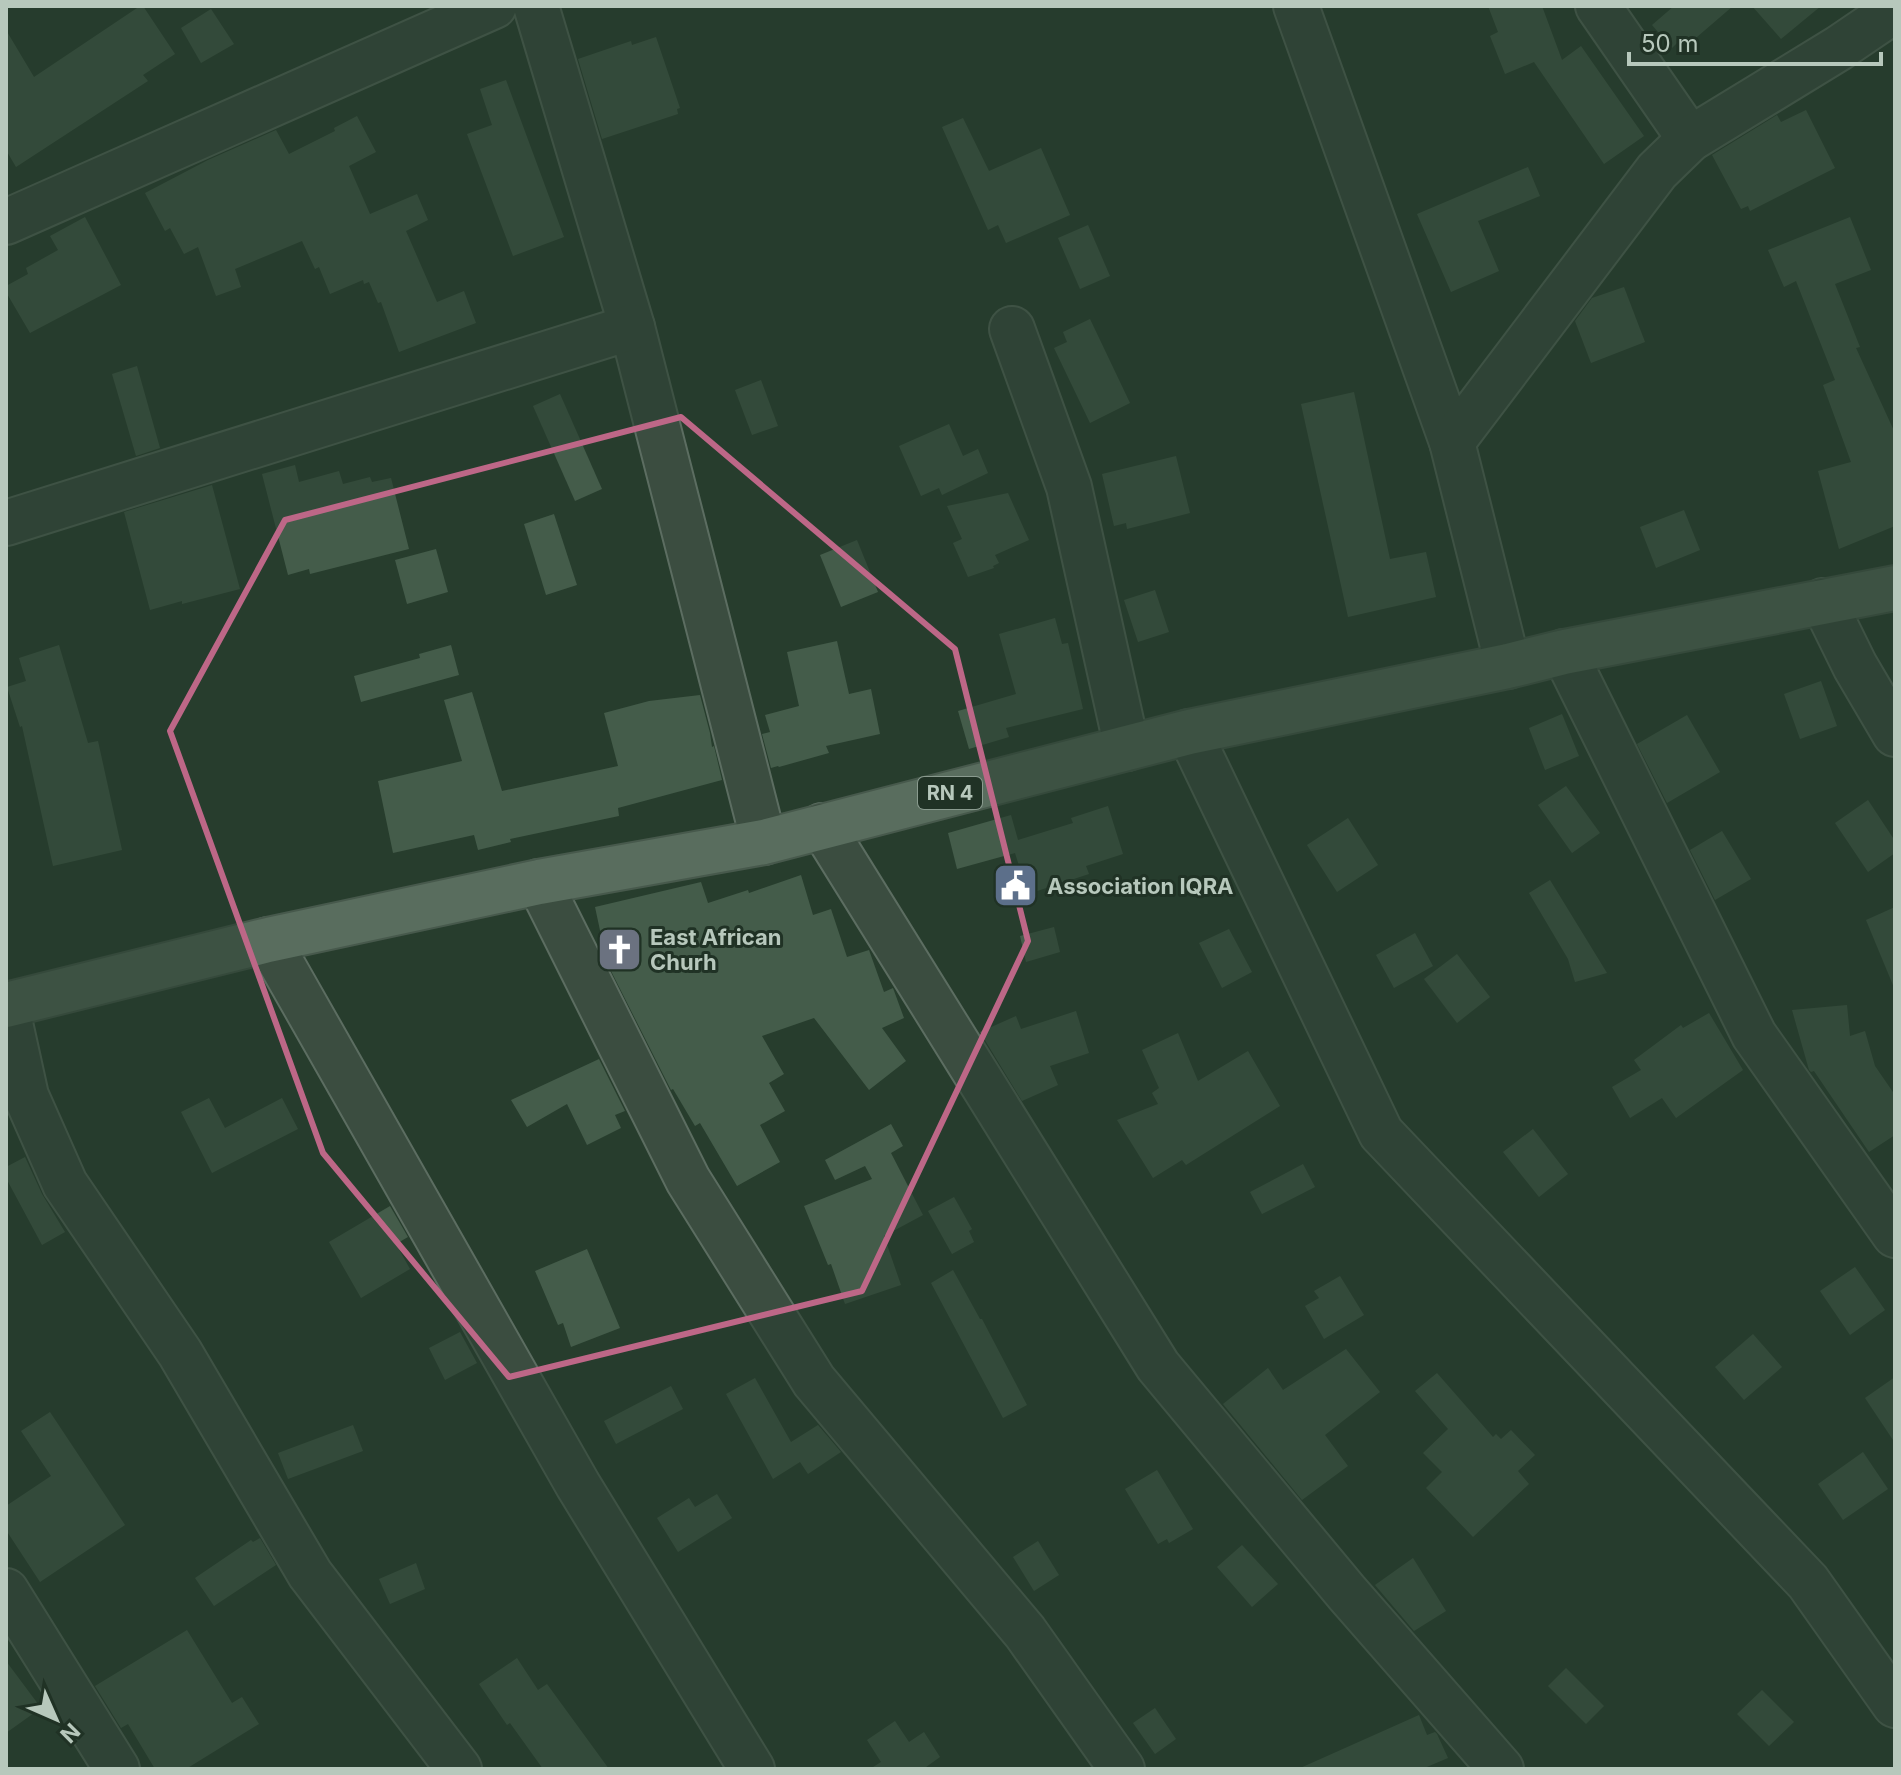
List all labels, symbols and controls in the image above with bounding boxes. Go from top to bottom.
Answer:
scale bar [1629,16,1881,66]
text: 50 m [1641,29,1699,58]
road number: RN 4 [918,777,982,809]
public building icon: Association IQRA [992,862,1040,910]
place label: Association IQRA [1047,873,1234,899]
place label: East African Churh [650,924,781,975]
church icon: East African Churh [595,926,643,974]
north arrow [16,1679,96,1759]
text: N [55,1718,85,1748]

